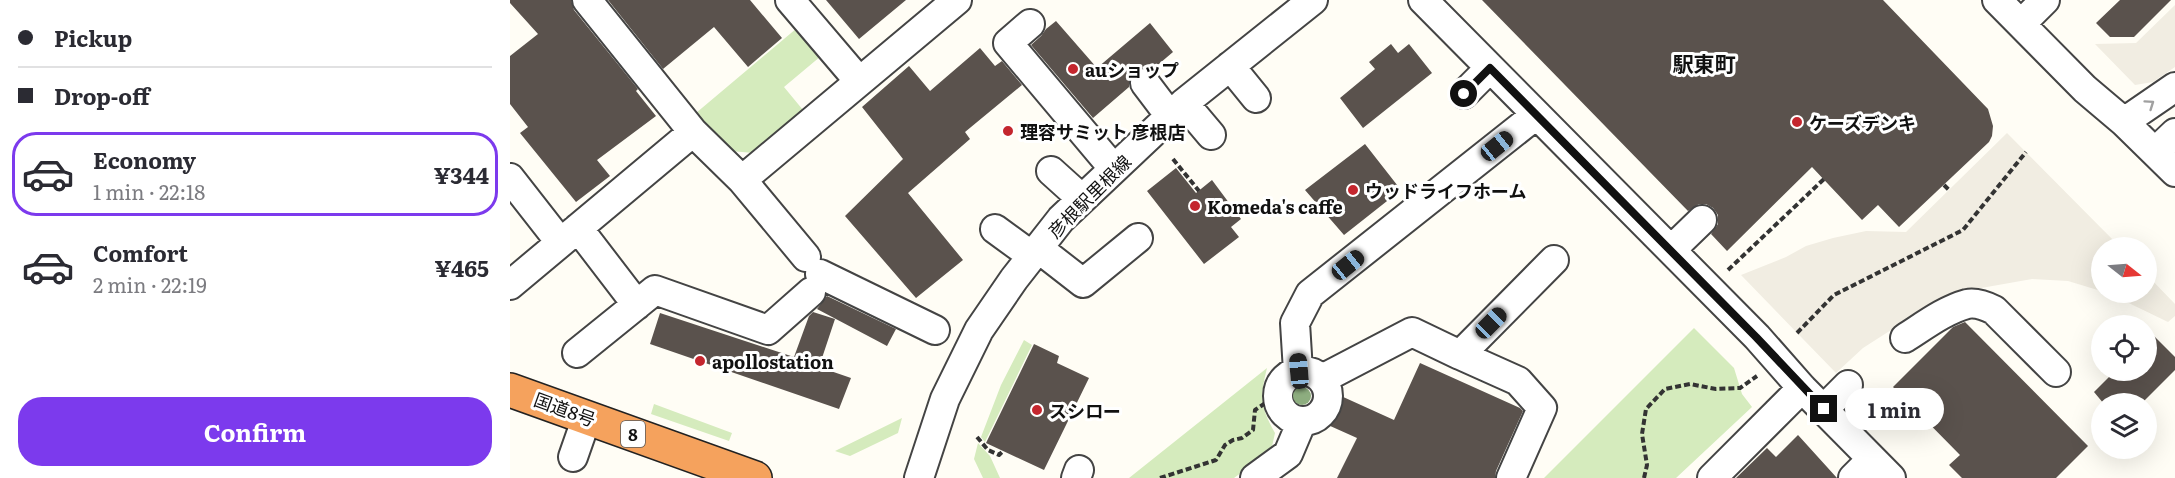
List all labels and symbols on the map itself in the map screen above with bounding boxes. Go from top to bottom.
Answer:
district label: 駅東町 [1673,47,1736,78]
place label: auショップ [1085,56,1179,83]
marker: auショップ [1066,62,1080,76]
route start [1450,80,1477,107]
one-way arrow [2143,100,2154,111]
place label: ケーズデンキ [1809,109,1916,136]
marker: ケーズデンキ [1790,115,1804,129]
place label: 理容サミット 彦根店 [1020,118,1186,145]
marker: 理容サミット 彦根店 [1001,124,1015,138]
car [1477,128,1517,164]
street label: 彦根駅里根線 [1041,148,1137,244]
place label: ウッドライフホーム [1365,177,1526,204]
marker: ウッドライフホーム [1346,183,1360,197]
place label: Komeda's caffe [1207,193,1343,220]
marker: Komeda's caffe [1188,199,1202,213]
north arrow [2091,237,2157,303]
car [1328,247,1368,283]
car [1472,304,1510,342]
place label: apollostation [712,348,834,375]
car [1288,352,1310,390]
marker: apollostation [693,354,707,368]
street label: 国道8号 [530,385,600,433]
callout: 1 min [1845,388,1944,430]
route end [1810,395,1837,422]
place label: スシロー [1049,397,1121,424]
marker: スシロー [1030,403,1044,417]
road number: 8 [621,421,645,447]

